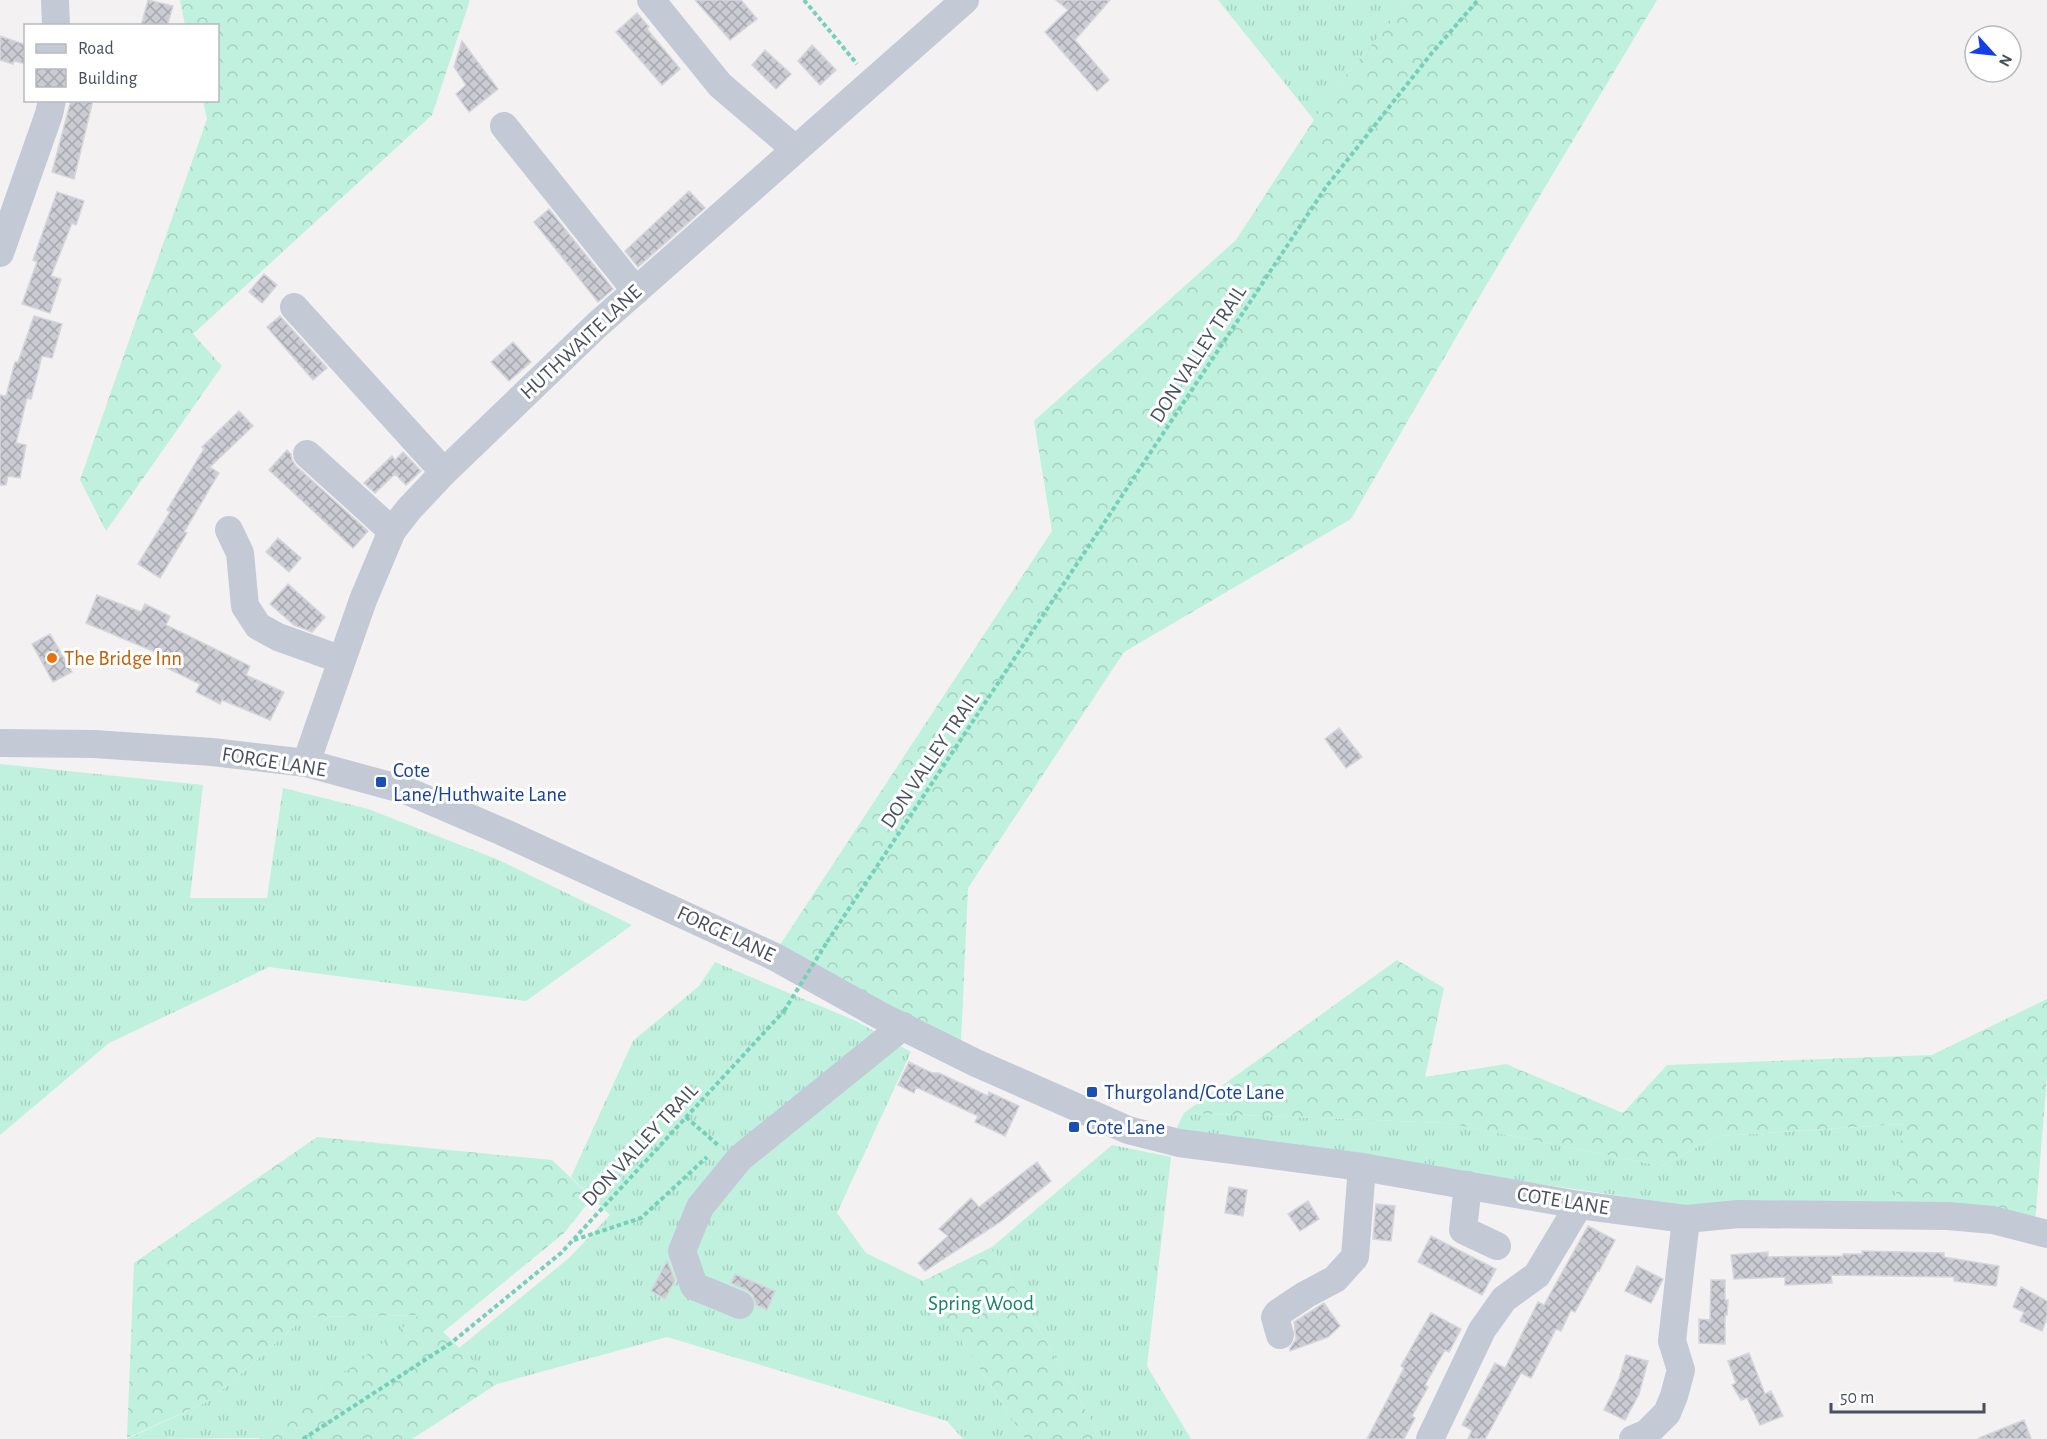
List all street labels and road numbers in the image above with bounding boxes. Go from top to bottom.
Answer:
street label: HUTHWAITE LANE [517,281,645,403]
street label: DON VALLEY TRAIL [1146,281,1250,426]
street label: DON VALLEY TRAIL [877,688,983,832]
street label: FORGE LANE [220,743,328,781]
street label: FORGE LANE [674,902,778,966]
street label: DON VALLEY TRAIL [578,1080,702,1210]
street label: COTE LANE [1516,1183,1610,1219]

